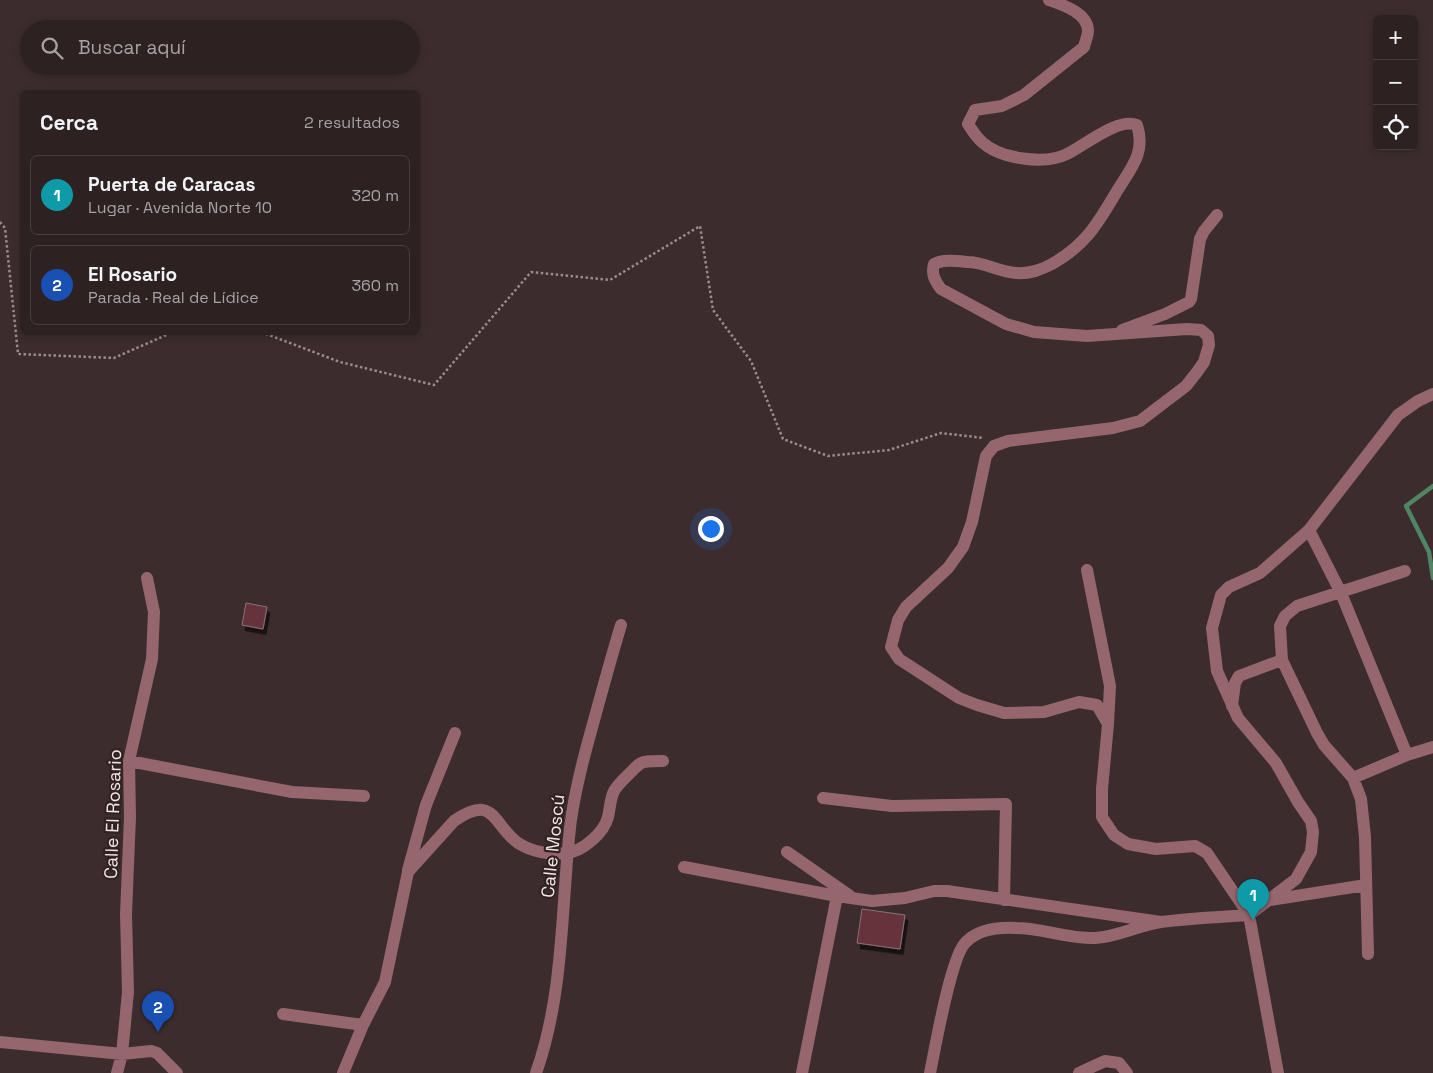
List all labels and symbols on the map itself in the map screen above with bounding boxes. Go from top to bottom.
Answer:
your location [698,516,724,542]
street label: Calle El Rosario [99,749,126,879]
street label: Calle Moscú [536,793,569,899]
pin: 1 [1237,879,1269,920]
pin: 2 [142,991,174,1032]

